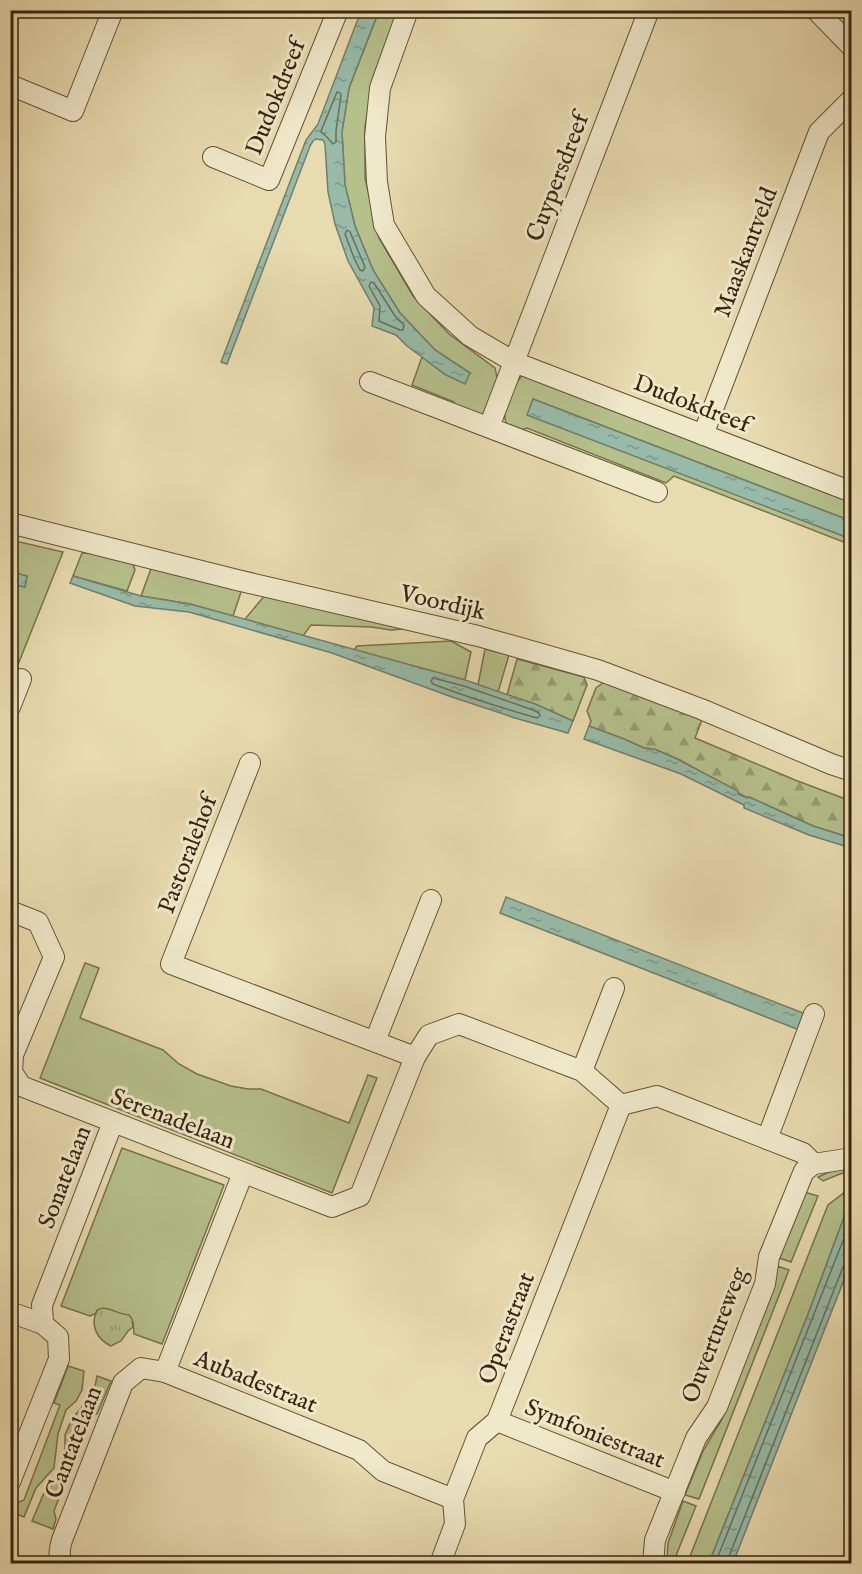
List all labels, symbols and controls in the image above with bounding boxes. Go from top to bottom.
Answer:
street label: Dudokdreef [239,31,315,160]
street label: Cuypersdreef [520,105,599,246]
street label: Maaskantveld [707,183,785,322]
street label: Dudokdreef [629,368,758,442]
street label: Voordijk [396,578,489,628]
street label: Pastoralehof [152,787,227,918]
street label: Serenadelaan [106,1082,239,1157]
street label: Sonatelaan [32,1122,99,1233]
street label: Ouvertureweg [675,1262,756,1408]
street label: Operastraat [472,1268,543,1389]
street label: Aubadestraat [188,1343,322,1421]
street label: Cantatelaan [39,1382,110,1503]
street label: Symfoniestraat [520,1392,669,1477]

